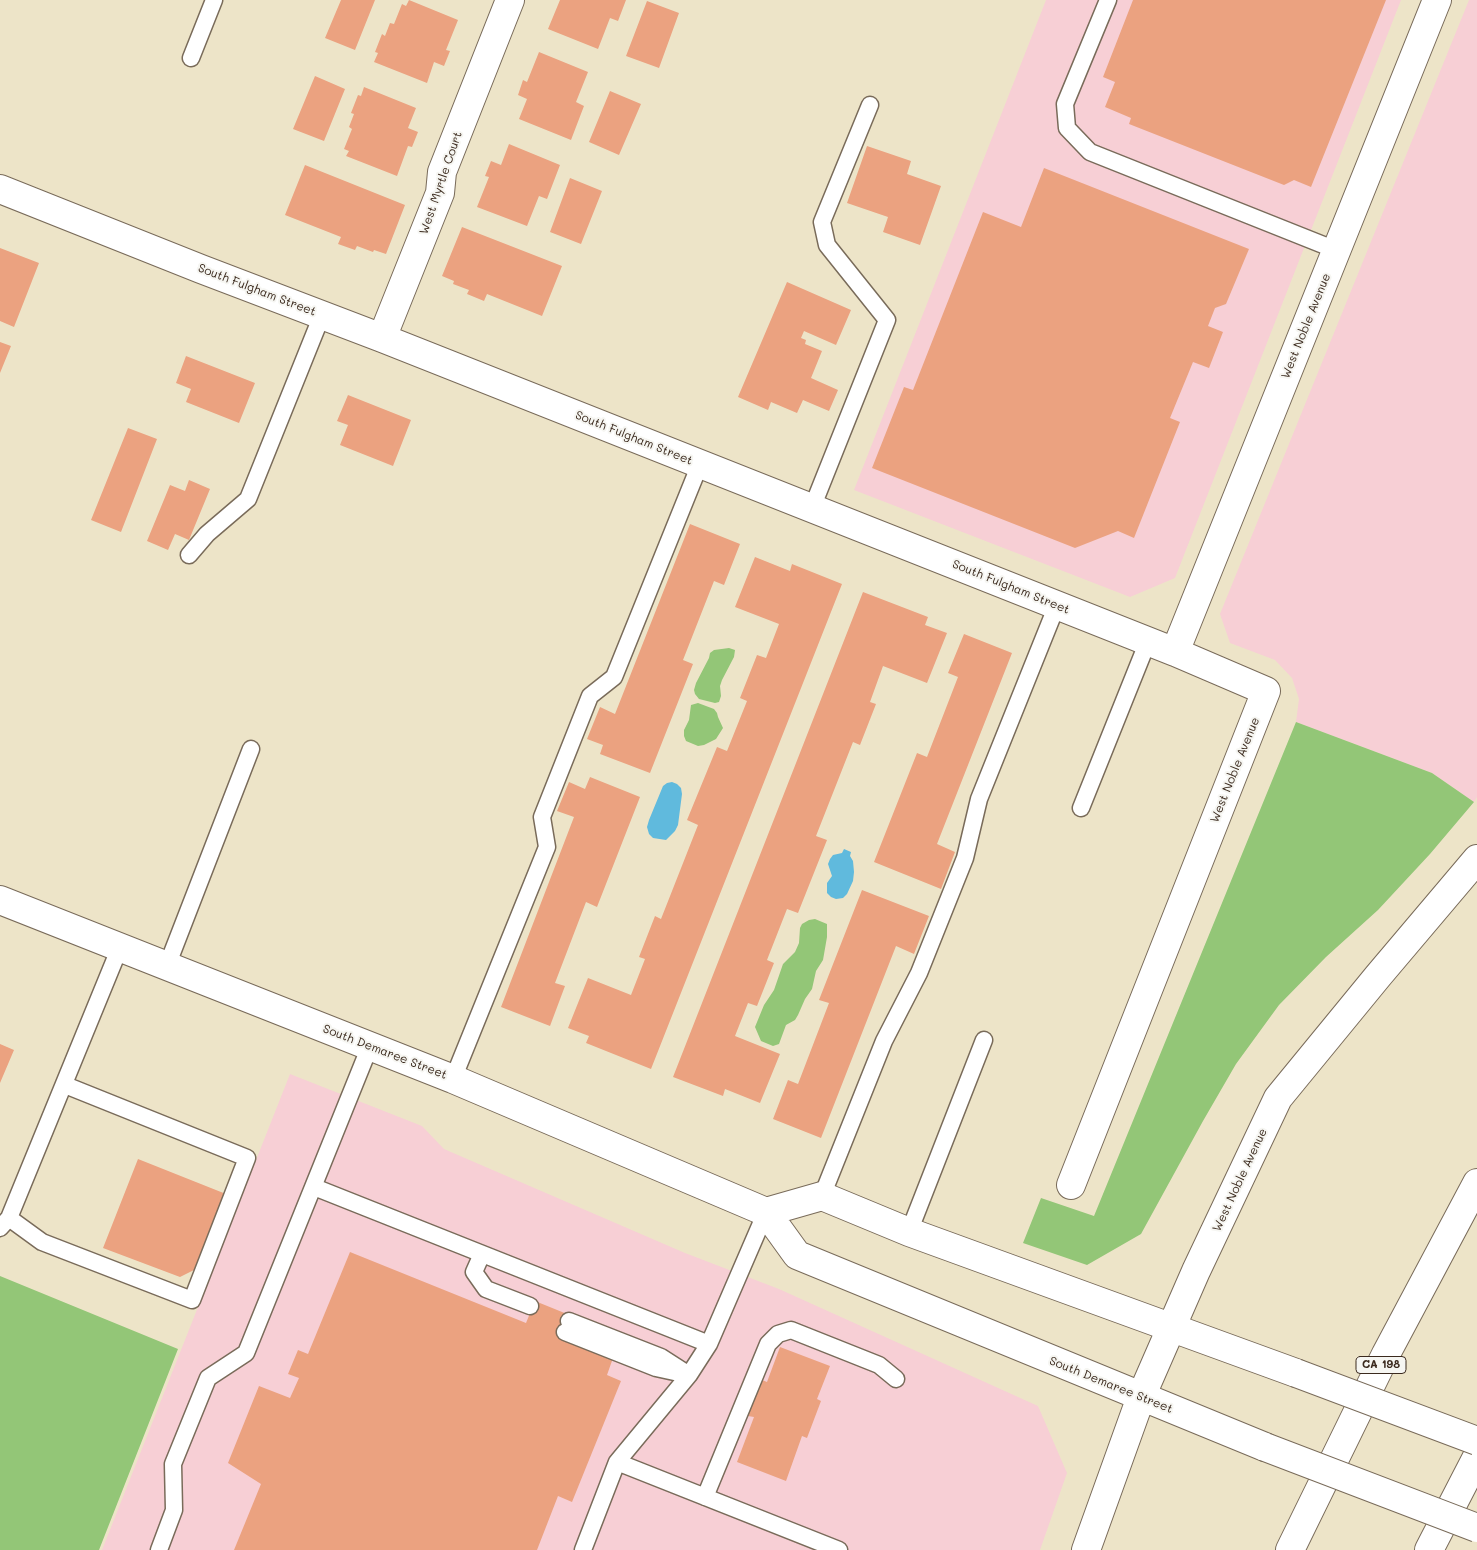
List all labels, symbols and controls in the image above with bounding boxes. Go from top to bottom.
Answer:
street label: West Myrtle Court [417,130,465,236]
street label: South Fulgham Street [196,261,318,319]
street label: West Noble Avenue [1278,271,1334,381]
street label: South Fulgham Street [573,408,695,468]
street label: South Fulgham Street [950,557,1072,617]
street label: West Noble Avenue [1207,715,1263,825]
street label: South Demaree Street [321,1022,449,1082]
street label: West Noble Avenue [1210,1126,1270,1234]
street label: South Demaree Street [1047,1354,1175,1416]
road number: CA 198 [1356,1356,1406,1374]

